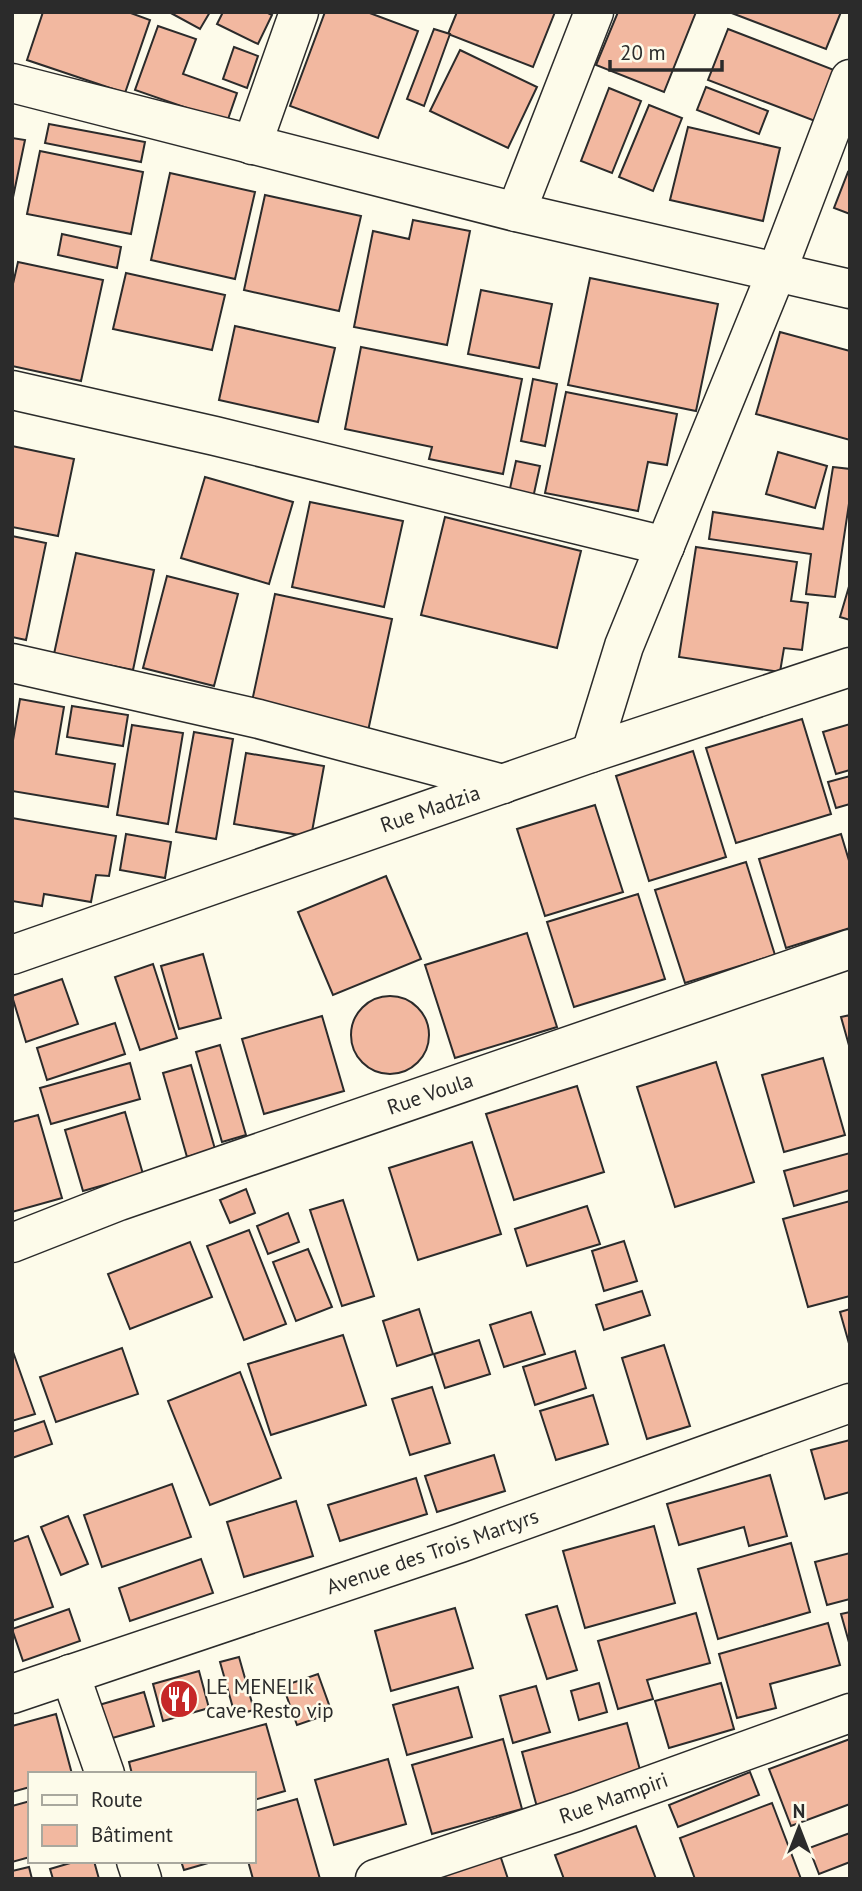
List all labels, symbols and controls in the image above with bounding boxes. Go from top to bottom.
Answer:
scale bar [610,28,722,72]
text: 20 m [620,39,666,66]
street label: Rue Madzia [377,779,484,838]
street label: Rue Voula [383,1066,476,1121]
street label: Avenue des Trois Martyrs [323,1502,542,1600]
place label: LE MENELIk cave Resto vip [206,1673,334,1724]
restaurant icon: LE MENELIk cave Resto vip [158,1678,200,1720]
street label: Rue Mampiri [556,1766,672,1830]
legend [28,1772,256,1863]
text: Route [91,1786,143,1813]
north arrow [764,1793,834,1863]
text: N [793,1799,805,1823]
text: Bâtiment [91,1821,173,1848]

